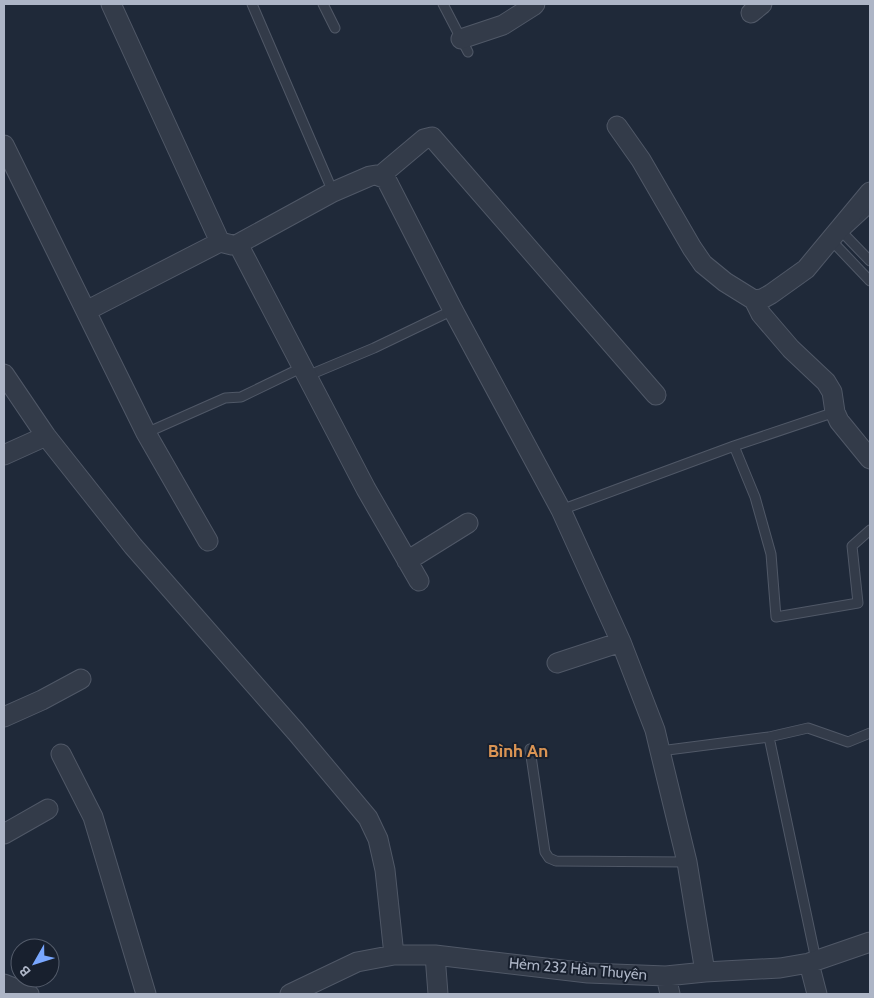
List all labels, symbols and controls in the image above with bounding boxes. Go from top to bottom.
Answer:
district label: Bình An [488,740,548,762]
north arrow [10,938,60,988]
street label: Hẻm 232 Hàn Thuyên [508,954,648,984]
text: B [15,962,35,980]

